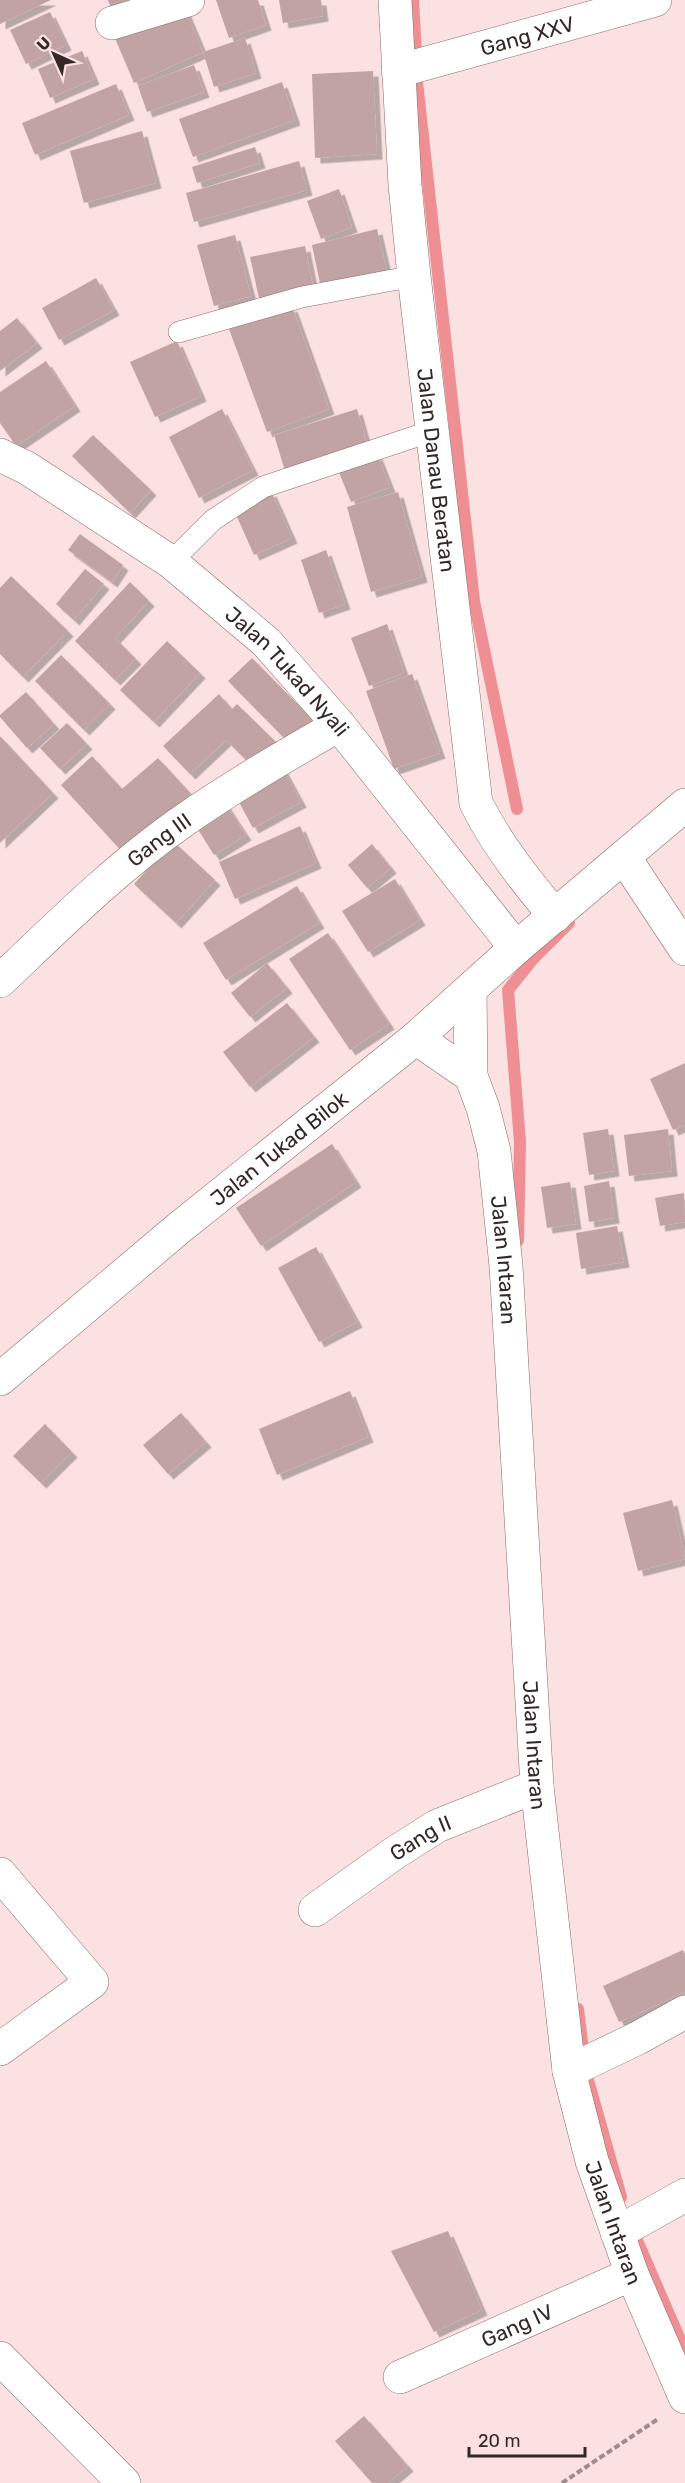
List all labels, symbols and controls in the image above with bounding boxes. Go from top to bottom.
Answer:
street label: Gang XXV [477,10,577,60]
north arrow [24,24,84,84]
text: U [33,33,55,55]
street label: Jalan Danau Beratan [412,367,461,573]
street label: Jalan Tukad Nyali [221,601,355,741]
street label: Gang III [122,807,195,871]
street label: Jalan Tukad Bilok [205,1085,353,1211]
street label: Jalan Intaran [486,1194,522,1325]
street label: Jalan Intaran [518,1679,552,1811]
street label: Gang II [385,1809,454,1866]
street label: Jalan Intaran [580,2157,648,2288]
street label: Gang IV [477,2298,557,2352]
scale bar [469,2420,584,2458]
text: 20 m [478,2430,520,2452]

